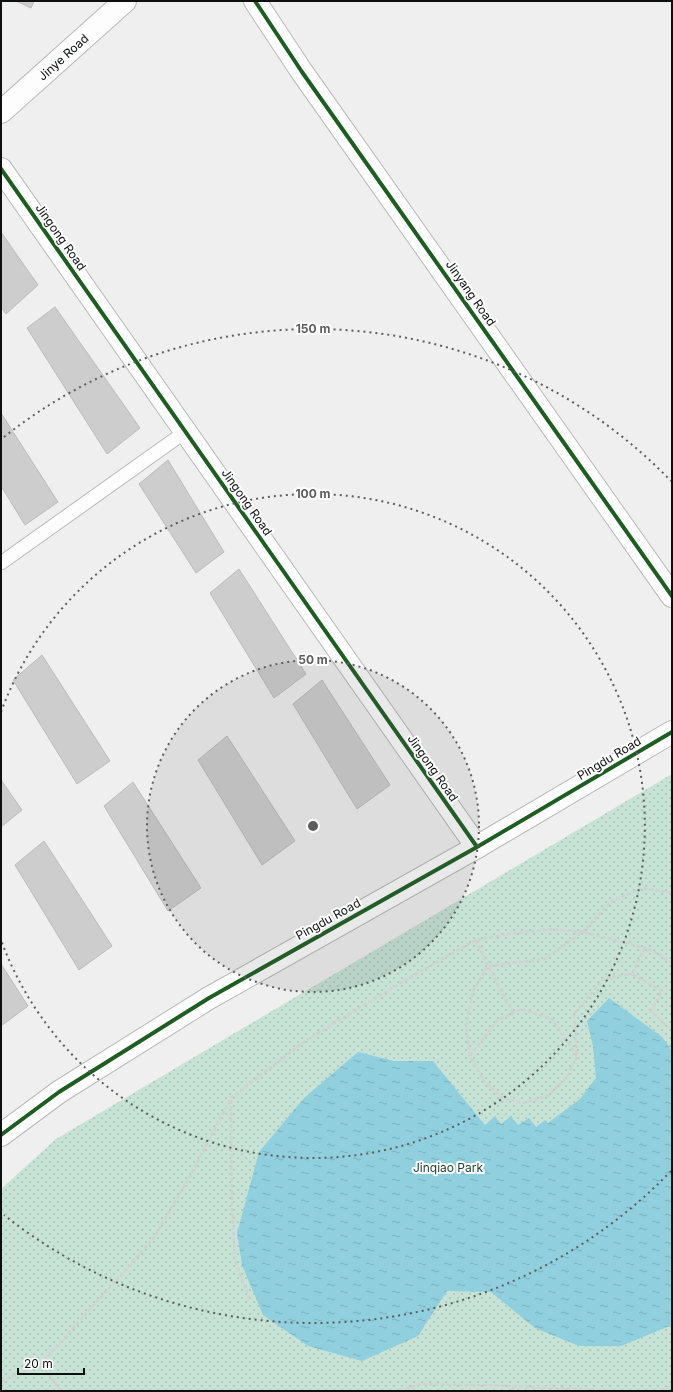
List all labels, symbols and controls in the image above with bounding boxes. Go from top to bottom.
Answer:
street label: Jinye Road [35,30,91,83]
street label: Jingong Road [32,201,90,273]
street label: Jinyang Road [443,257,499,329]
text: 150 m [296,321,330,336]
street label: Jingong Road [218,466,276,538]
text: 100 m [295,486,331,501]
text: 50 m [298,652,328,667]
street label: Jingong Road [404,732,462,804]
street label: Pingdu Road [574,733,644,783]
centre of rings [306,819,320,833]
street label: Pingdu Road [293,895,363,943]
park label: Jinqiao Park [413,1160,483,1175]
scale bar [18,1350,84,1376]
text: 20 m [24,1356,53,1371]

